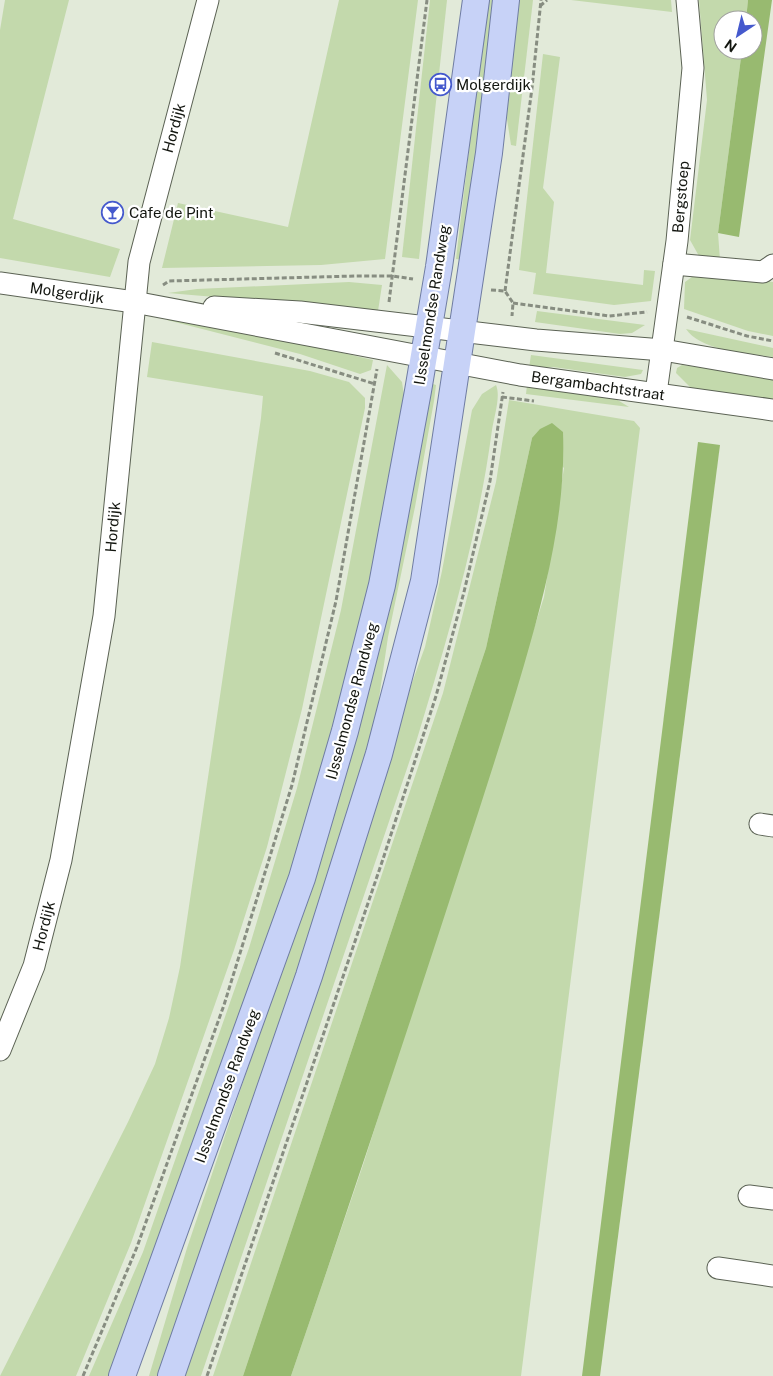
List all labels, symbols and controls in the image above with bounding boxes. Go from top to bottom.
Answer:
north arrow [713,10,763,60]
text: N [721,36,740,55]
bus stop icon: Molgerdijk [428,73,452,97]
place label: Molgerdijk [456,76,531,93]
street label: Hordijk [159,101,188,155]
street label: Bergstoep [669,160,692,234]
bar icon: Cafe de Pint [101,201,125,225]
place label: Cafe de Pint [129,204,214,221]
street label: IJsselmondse Randweg [410,224,453,386]
street label: Molgerdijk [29,279,105,306]
street label: Bergambachtstraat [530,368,666,403]
street label: Hordijk [102,501,123,553]
street label: IJsselmondse Randweg [322,620,381,781]
street label: Hordijk [29,899,58,953]
street label: IJsselmondse Randweg [191,1007,262,1165]

